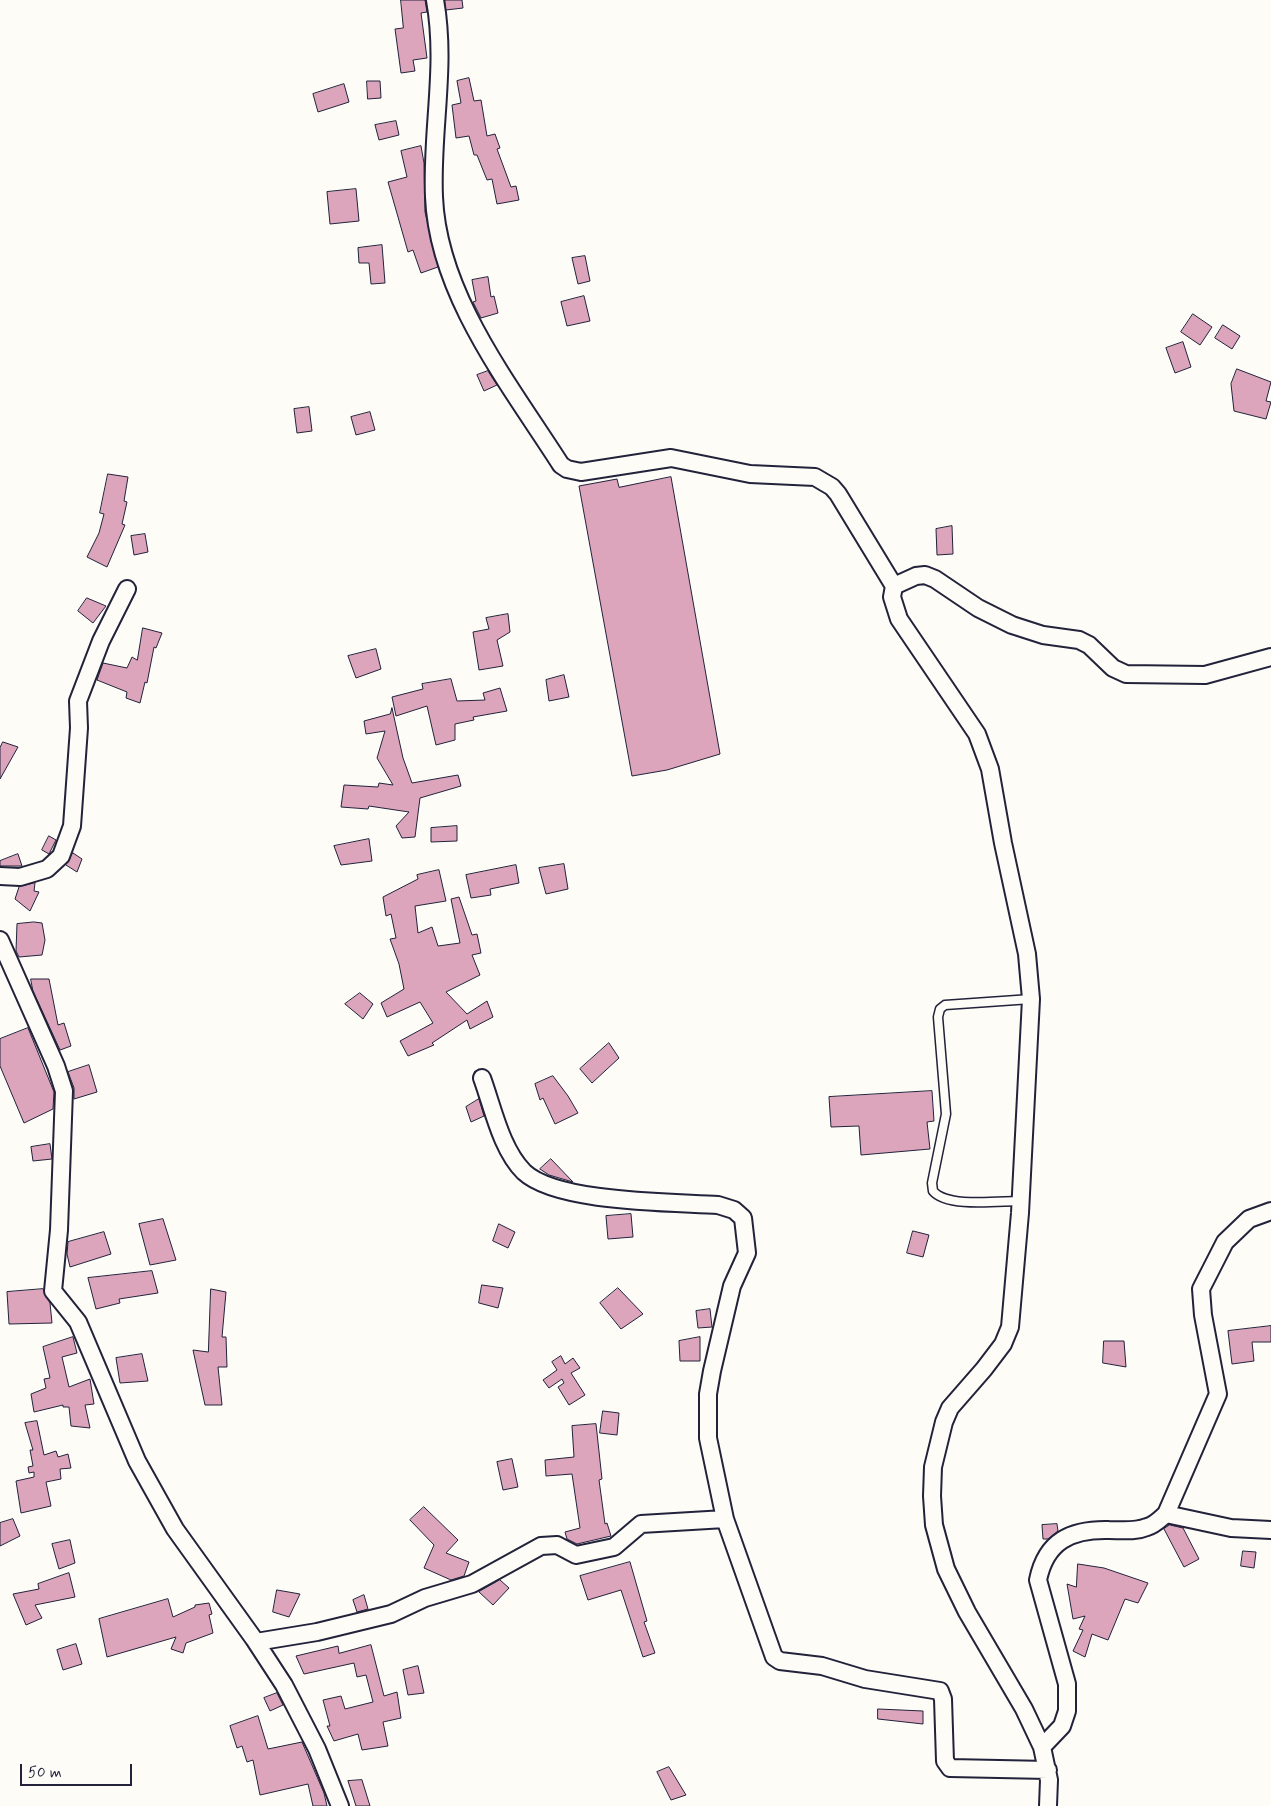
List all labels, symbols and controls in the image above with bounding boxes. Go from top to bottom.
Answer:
scale bar [22,1754,135,1786]
text: 50 m [28,1763,62,1783]

